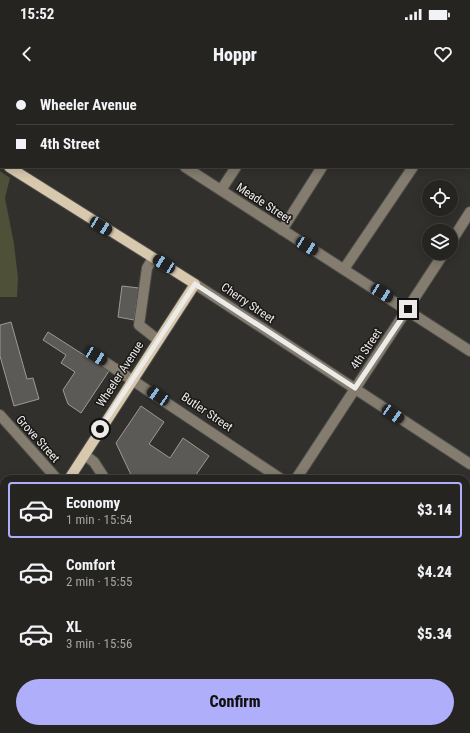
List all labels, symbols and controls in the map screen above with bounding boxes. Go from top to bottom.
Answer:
text: 15:52 [20,5,54,23]
icon: back [16,43,38,65]
icon: heart [432,43,454,65]
text: Hoppr [213,44,257,65]
text: Wheeler Avenue [40,96,137,114]
text: 4th Street [40,135,100,153]
street label: Meade Street [234,180,295,226]
map controls [422,180,458,260]
button: locate [422,180,458,216]
car [88,215,114,237]
button: layers [422,224,458,260]
car [294,235,320,257]
car [151,253,177,275]
street label: Cherry Street [219,280,278,326]
car [369,282,395,304]
route end [399,300,417,318]
street label: 4th Street [347,326,385,372]
street label: Wheeler Avenue [94,338,147,409]
car [83,345,109,367]
car [145,384,171,408]
street label: Butler Street [179,390,236,434]
car [380,402,406,426]
street label: Grove Street [13,413,63,466]
route start [91,420,109,438]
icon: car [18,492,54,528]
text: Economy [66,494,120,512]
text: $3.14 [417,501,452,519]
text: 1 min · 15:54 [66,512,132,527]
icon: car [18,554,54,590]
text: Comfort [66,556,115,574]
text: $4.24 [417,563,452,581]
text: 2 min · 15:55 [66,574,132,589]
icon: car [18,616,54,652]
text: XL [66,618,82,636]
text: $5.34 [417,625,452,643]
text: 3 min · 15:56 [66,636,132,651]
button: Confirm [16,679,454,725]

